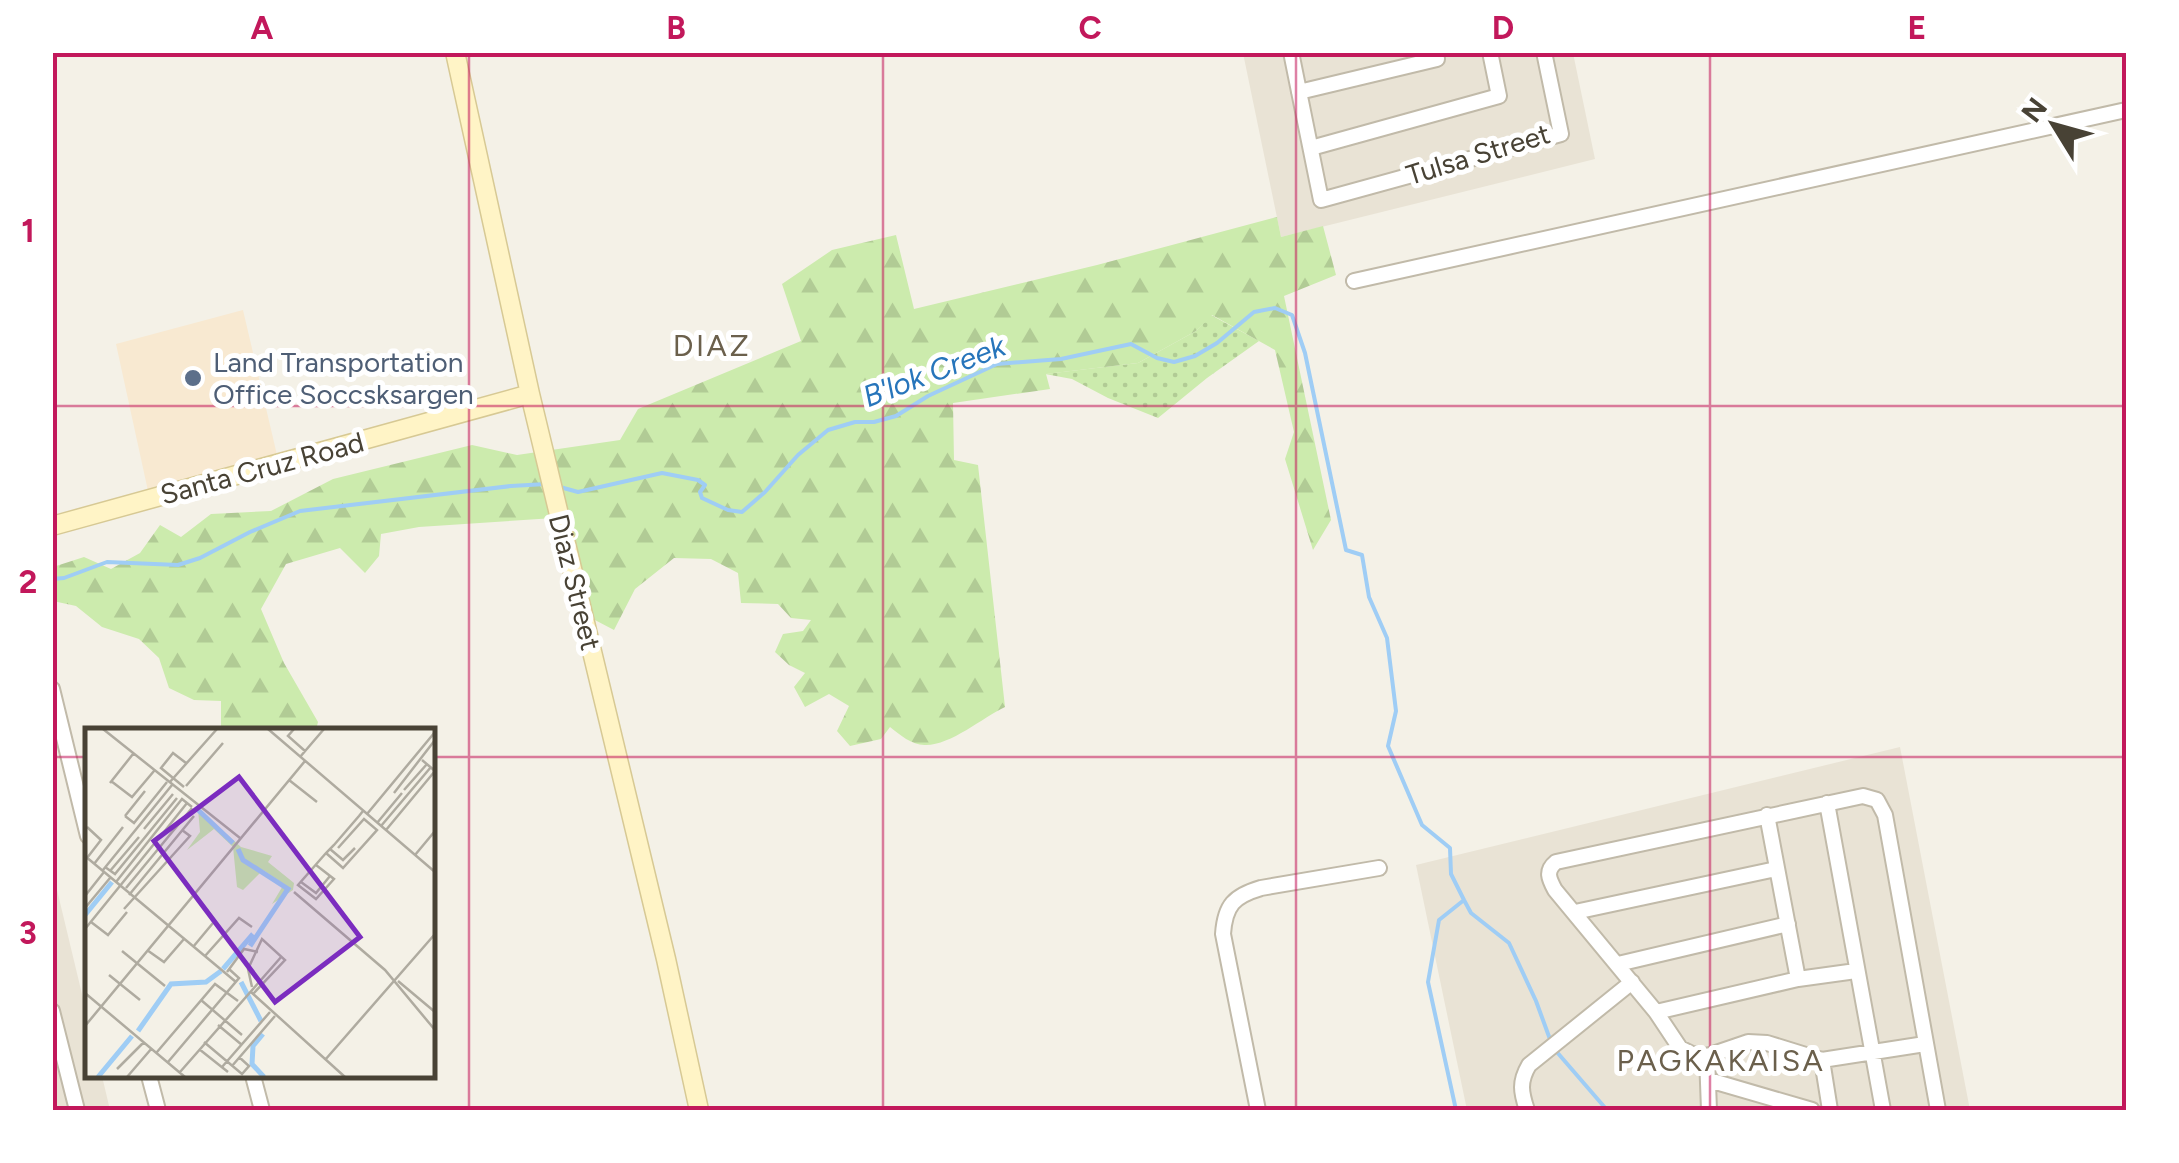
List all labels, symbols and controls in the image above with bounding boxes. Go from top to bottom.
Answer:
text: A [251,9,274,47]
text: B [666,9,686,47]
text: C [1078,9,1102,47]
text: D [1492,9,1514,47]
text: E [1908,9,1926,47]
north arrow [2004,75,2104,175]
text: N [2014,91,2054,129]
street label: Tulsa Street [1402,116,1554,192]
text: 1 [21,212,35,250]
water label: B'lok Creek [858,326,1012,415]
district label: DIAZ [673,327,751,364]
place label: Land Transportation Office Soccsksargen [213,345,474,411]
marker: Land Transportation Office Soccsksargen [182,367,204,389]
street label: Santa Cruz Road [157,425,367,511]
street label: Diaz Street [542,510,608,654]
text: 2 [19,563,37,601]
inset map [85,728,435,1078]
text: 3 [19,914,37,952]
district label: PAGKAKAISA [1617,1042,1825,1079]

